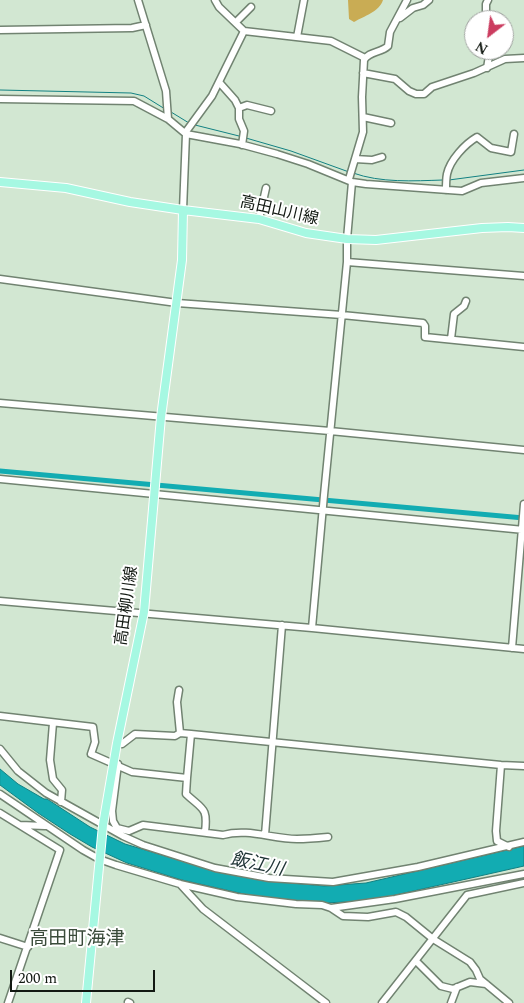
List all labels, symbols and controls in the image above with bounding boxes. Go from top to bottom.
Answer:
north arrow [464,10,514,60]
text: N [472,36,492,60]
street label: 高田山川線 [238,194,320,230]
street label: 高田柳川線 [113,565,143,647]
water label: 飯江川 [228,850,286,882]
district label: 高田町海津 [30,929,124,951]
scale bar [12,960,158,992]
text: 200 m [18,967,57,990]

